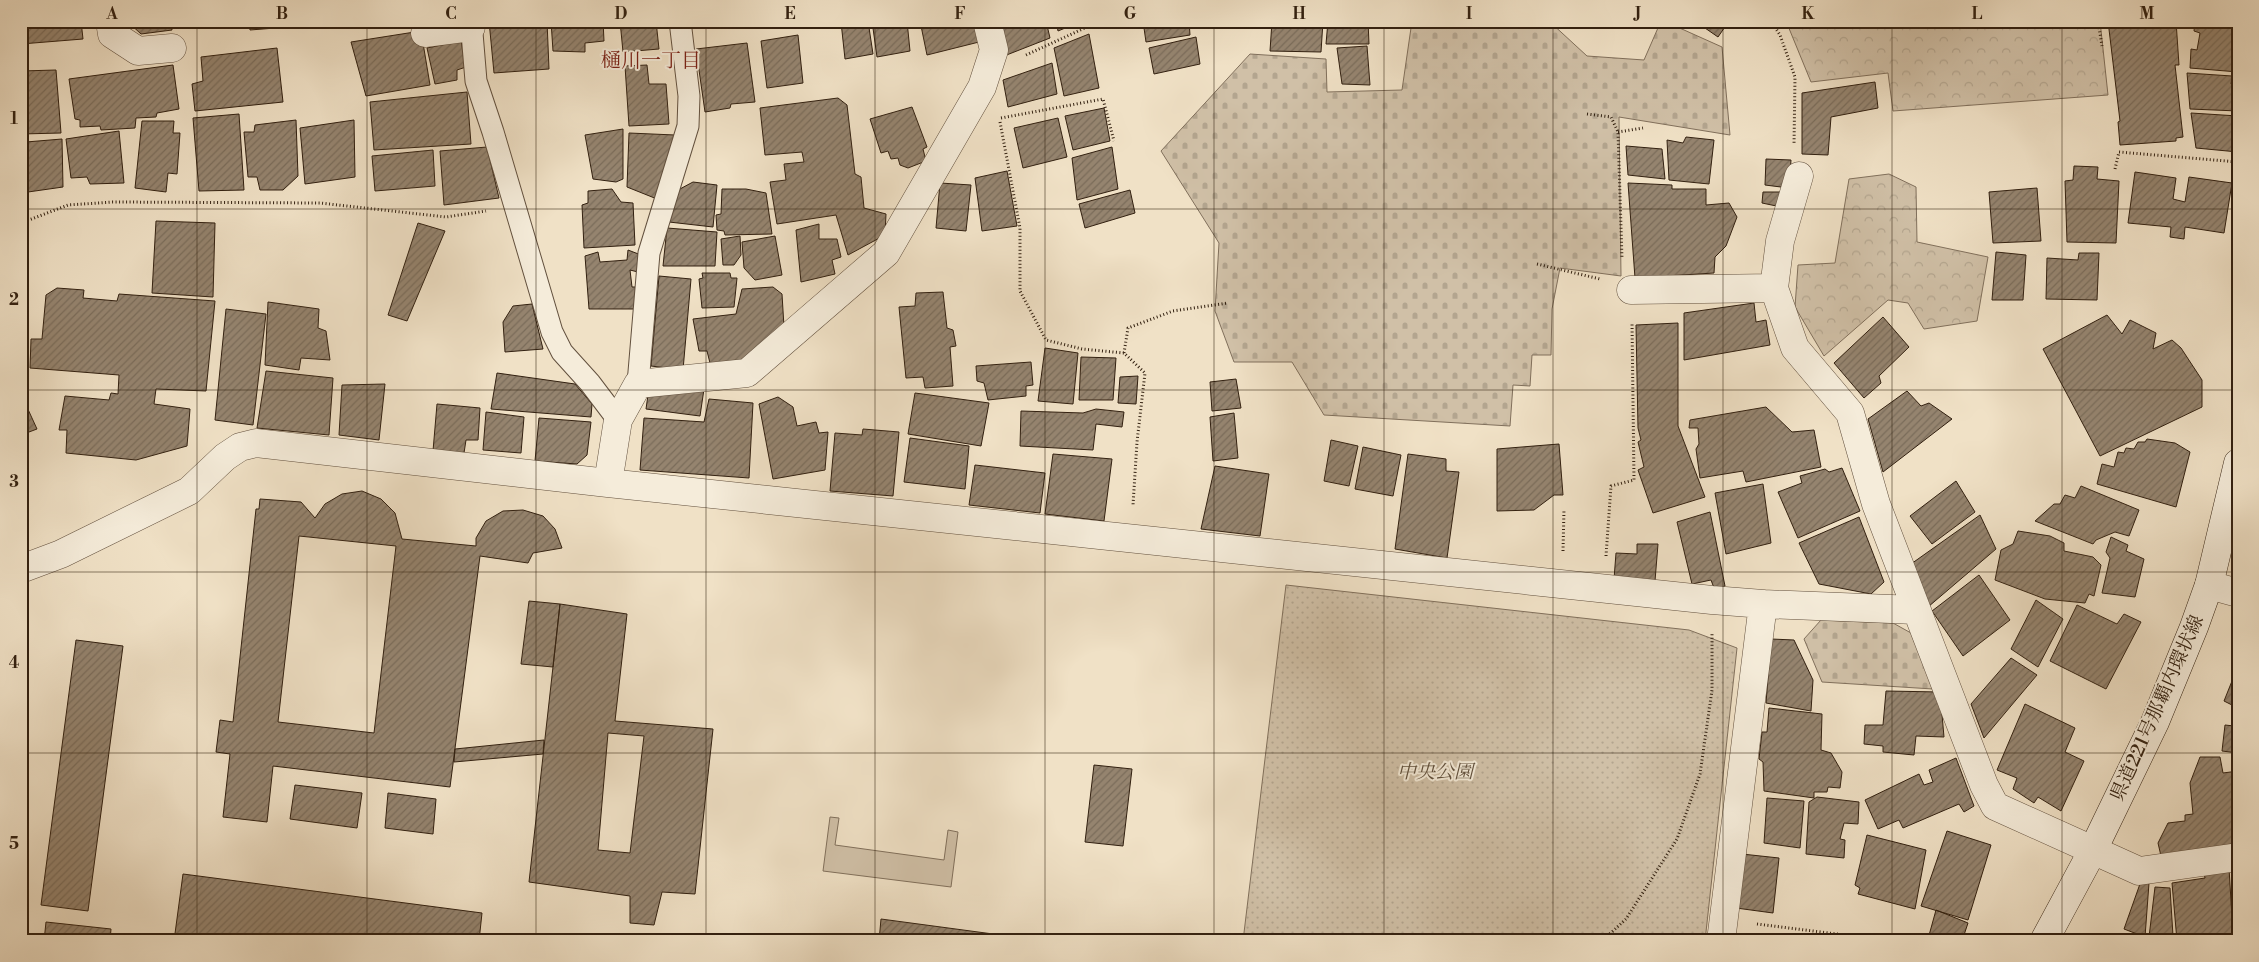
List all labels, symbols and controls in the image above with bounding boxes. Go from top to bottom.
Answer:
text: A [105,4,118,24]
text: B [276,4,288,24]
text: C [445,4,457,24]
text: D [615,4,628,24]
text: E [784,4,796,24]
text: F [954,4,966,24]
text: G [1124,4,1137,24]
text: H [1292,4,1306,24]
text: I [1466,4,1472,24]
text: J [1633,4,1641,24]
text: K [1802,4,1816,24]
text: L [1972,4,1983,24]
text: M [2140,4,2155,24]
district label: 樋川一丁目 [601,49,701,74]
text: 1 [10,109,18,129]
text: 2 [9,290,19,310]
text: 3 [9,472,19,492]
street label: 県道221号那覇内環状線 [2105,611,2209,805]
text: 4 [9,653,20,673]
park label: 中央公園 [1397,760,1476,784]
text: 5 [9,834,19,854]

